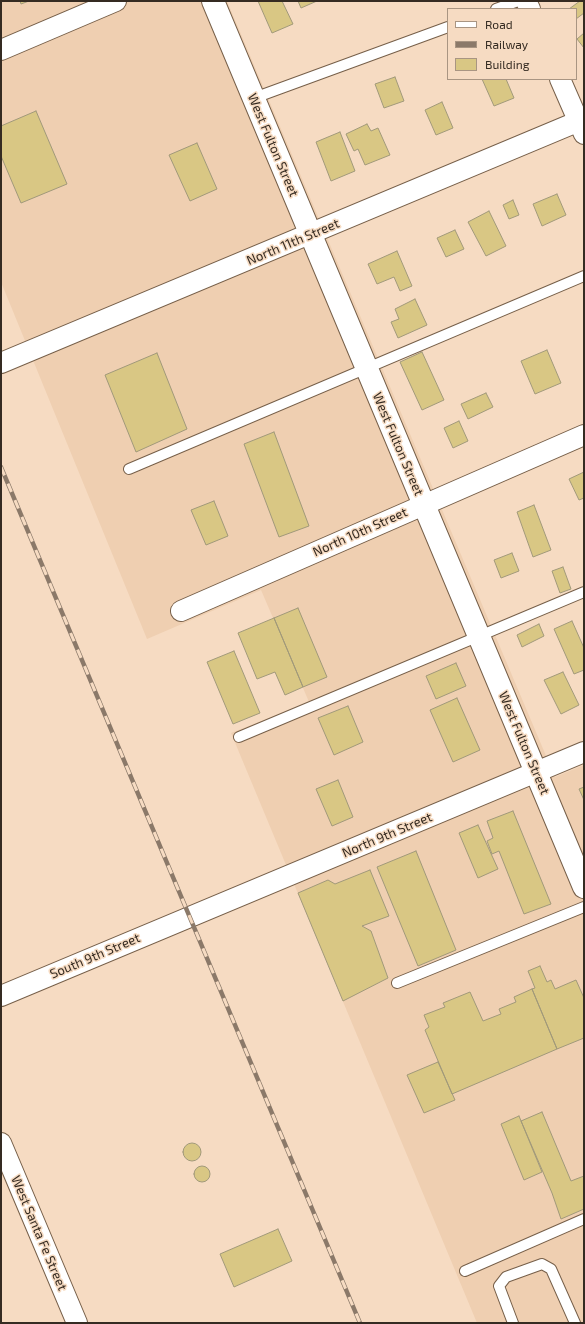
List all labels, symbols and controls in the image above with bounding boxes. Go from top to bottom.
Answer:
legend [447,8,577,80]
text: Road [485,17,513,31]
text: Railway [485,37,528,51]
text: Building [485,57,529,71]
street label: West Fulton Street [244,91,302,199]
street label: North 11th Street [244,215,342,269]
street label: West Fulton Street [369,390,427,498]
street label: North 10th Street [310,504,410,560]
street label: West Fulton Street [495,689,553,797]
street label: North 9th Street [340,809,434,861]
street label: South 9th Street [48,930,142,982]
street label: West Santa Fe Street [8,1173,70,1293]

